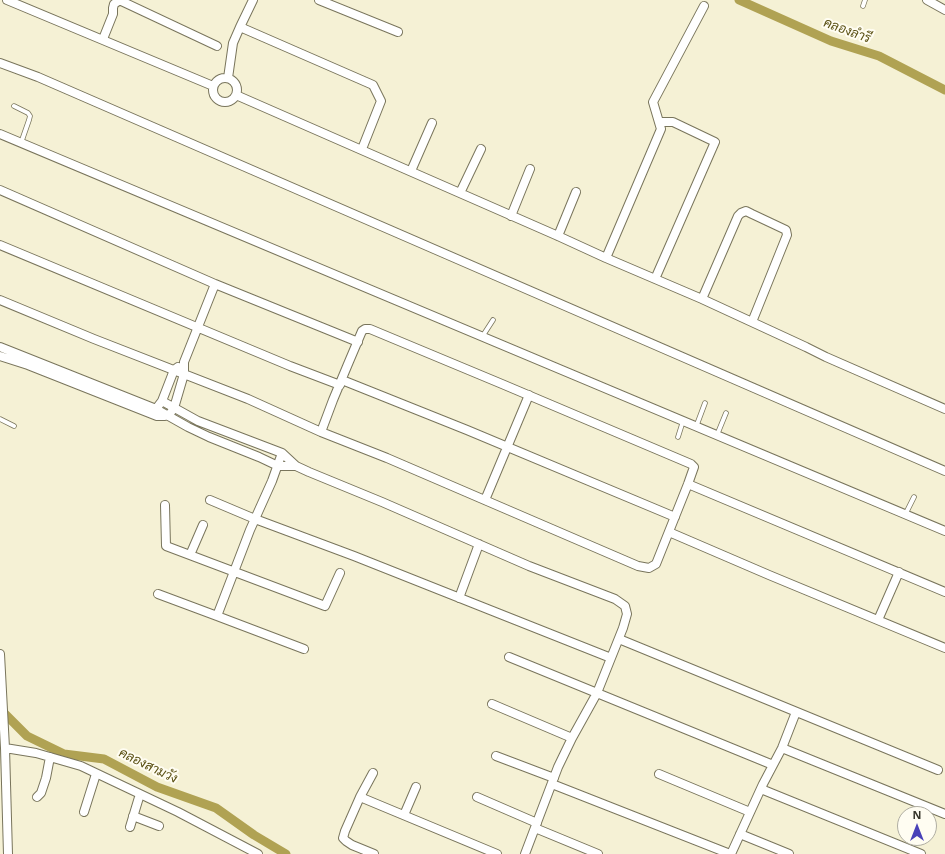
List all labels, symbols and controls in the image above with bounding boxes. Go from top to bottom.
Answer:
water label: คลองลำรี [821,15,873,47]
water label: คลองสามวัง [116,745,180,787]
north arrow [897,806,937,846]
text: N [913,807,921,822]

